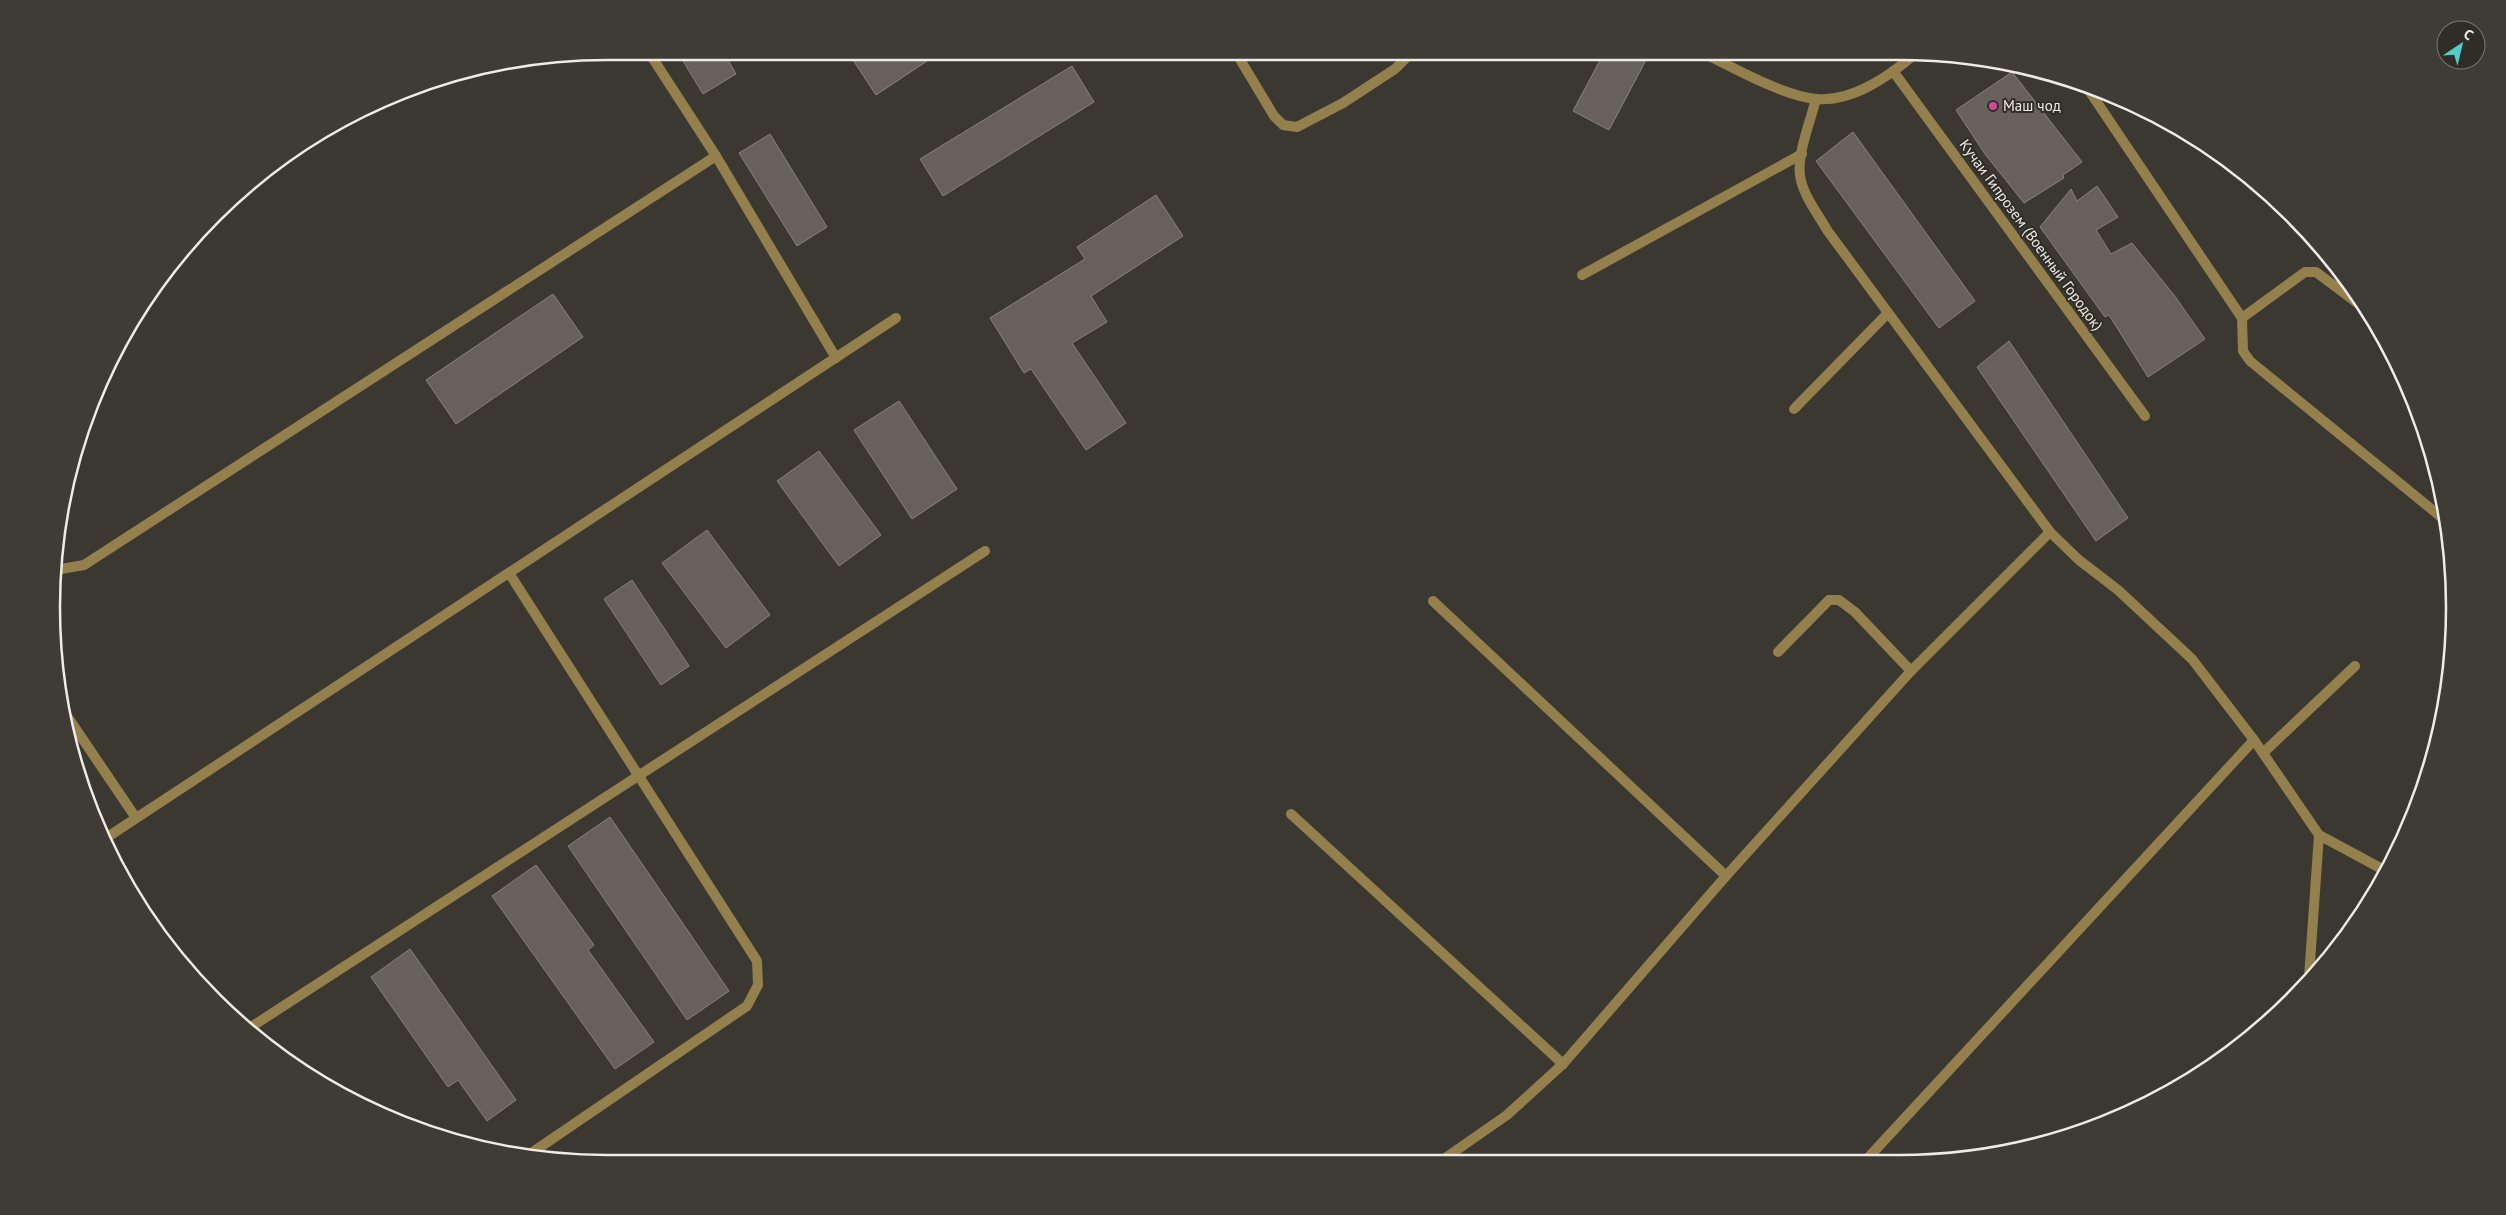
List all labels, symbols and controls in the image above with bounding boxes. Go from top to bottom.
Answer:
north arrow [2436,20,2486,70]
text: С [2460,25,2477,44]
place label: Маш чод [2003,96,2061,115]
marker: Маш чод [1987,100,1999,112]
street label: Кучаи Гипрозем (Военный Городок) [1956,135,2107,334]

